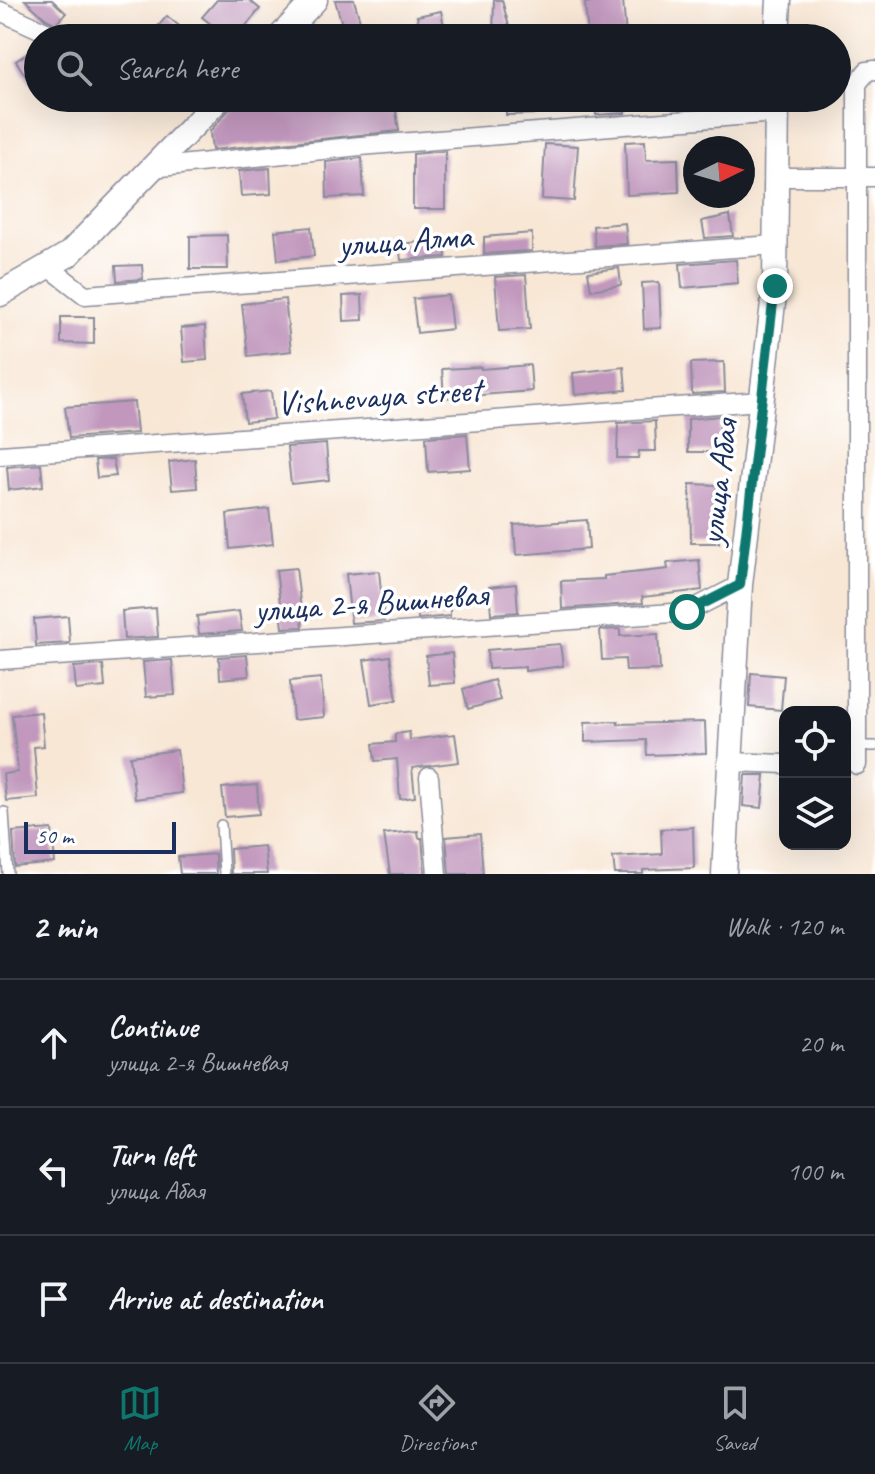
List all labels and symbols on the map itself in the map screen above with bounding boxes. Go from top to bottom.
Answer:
north arrow [683,136,755,208]
street label: улица Алма [335,214,476,266]
route end [757,268,793,304]
street label: Vishnevaya street [275,367,487,425]
street label: улица Абая [689,414,747,549]
street label: улица 2-я Вишневая [251,572,491,632]
route start [669,594,705,630]
scale bar [24,818,176,854]

